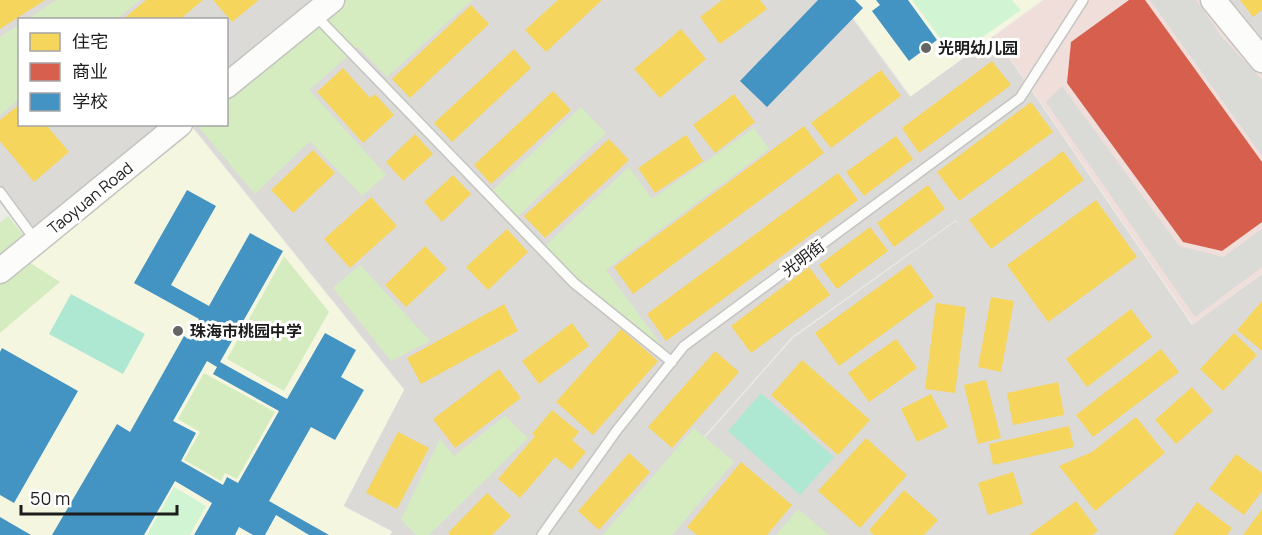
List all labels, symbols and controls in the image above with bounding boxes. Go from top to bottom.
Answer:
legend [18,18,228,126]
text: 住宅 [72,29,108,53]
place label: 光明幼儿园 [938,37,1018,59]
marker: 光明幼儿园 [919,41,933,55]
text: 商业 [72,59,108,83]
text: 学校 [72,89,108,113]
street label: Taoyuan Road [43,157,137,239]
street label: 光明街 [777,235,829,281]
place label: 珠海市桃园中学 [190,320,302,342]
marker: 珠海市桃园中学 [171,324,185,338]
scale bar [21,478,177,516]
text: 50 m [30,486,70,510]

